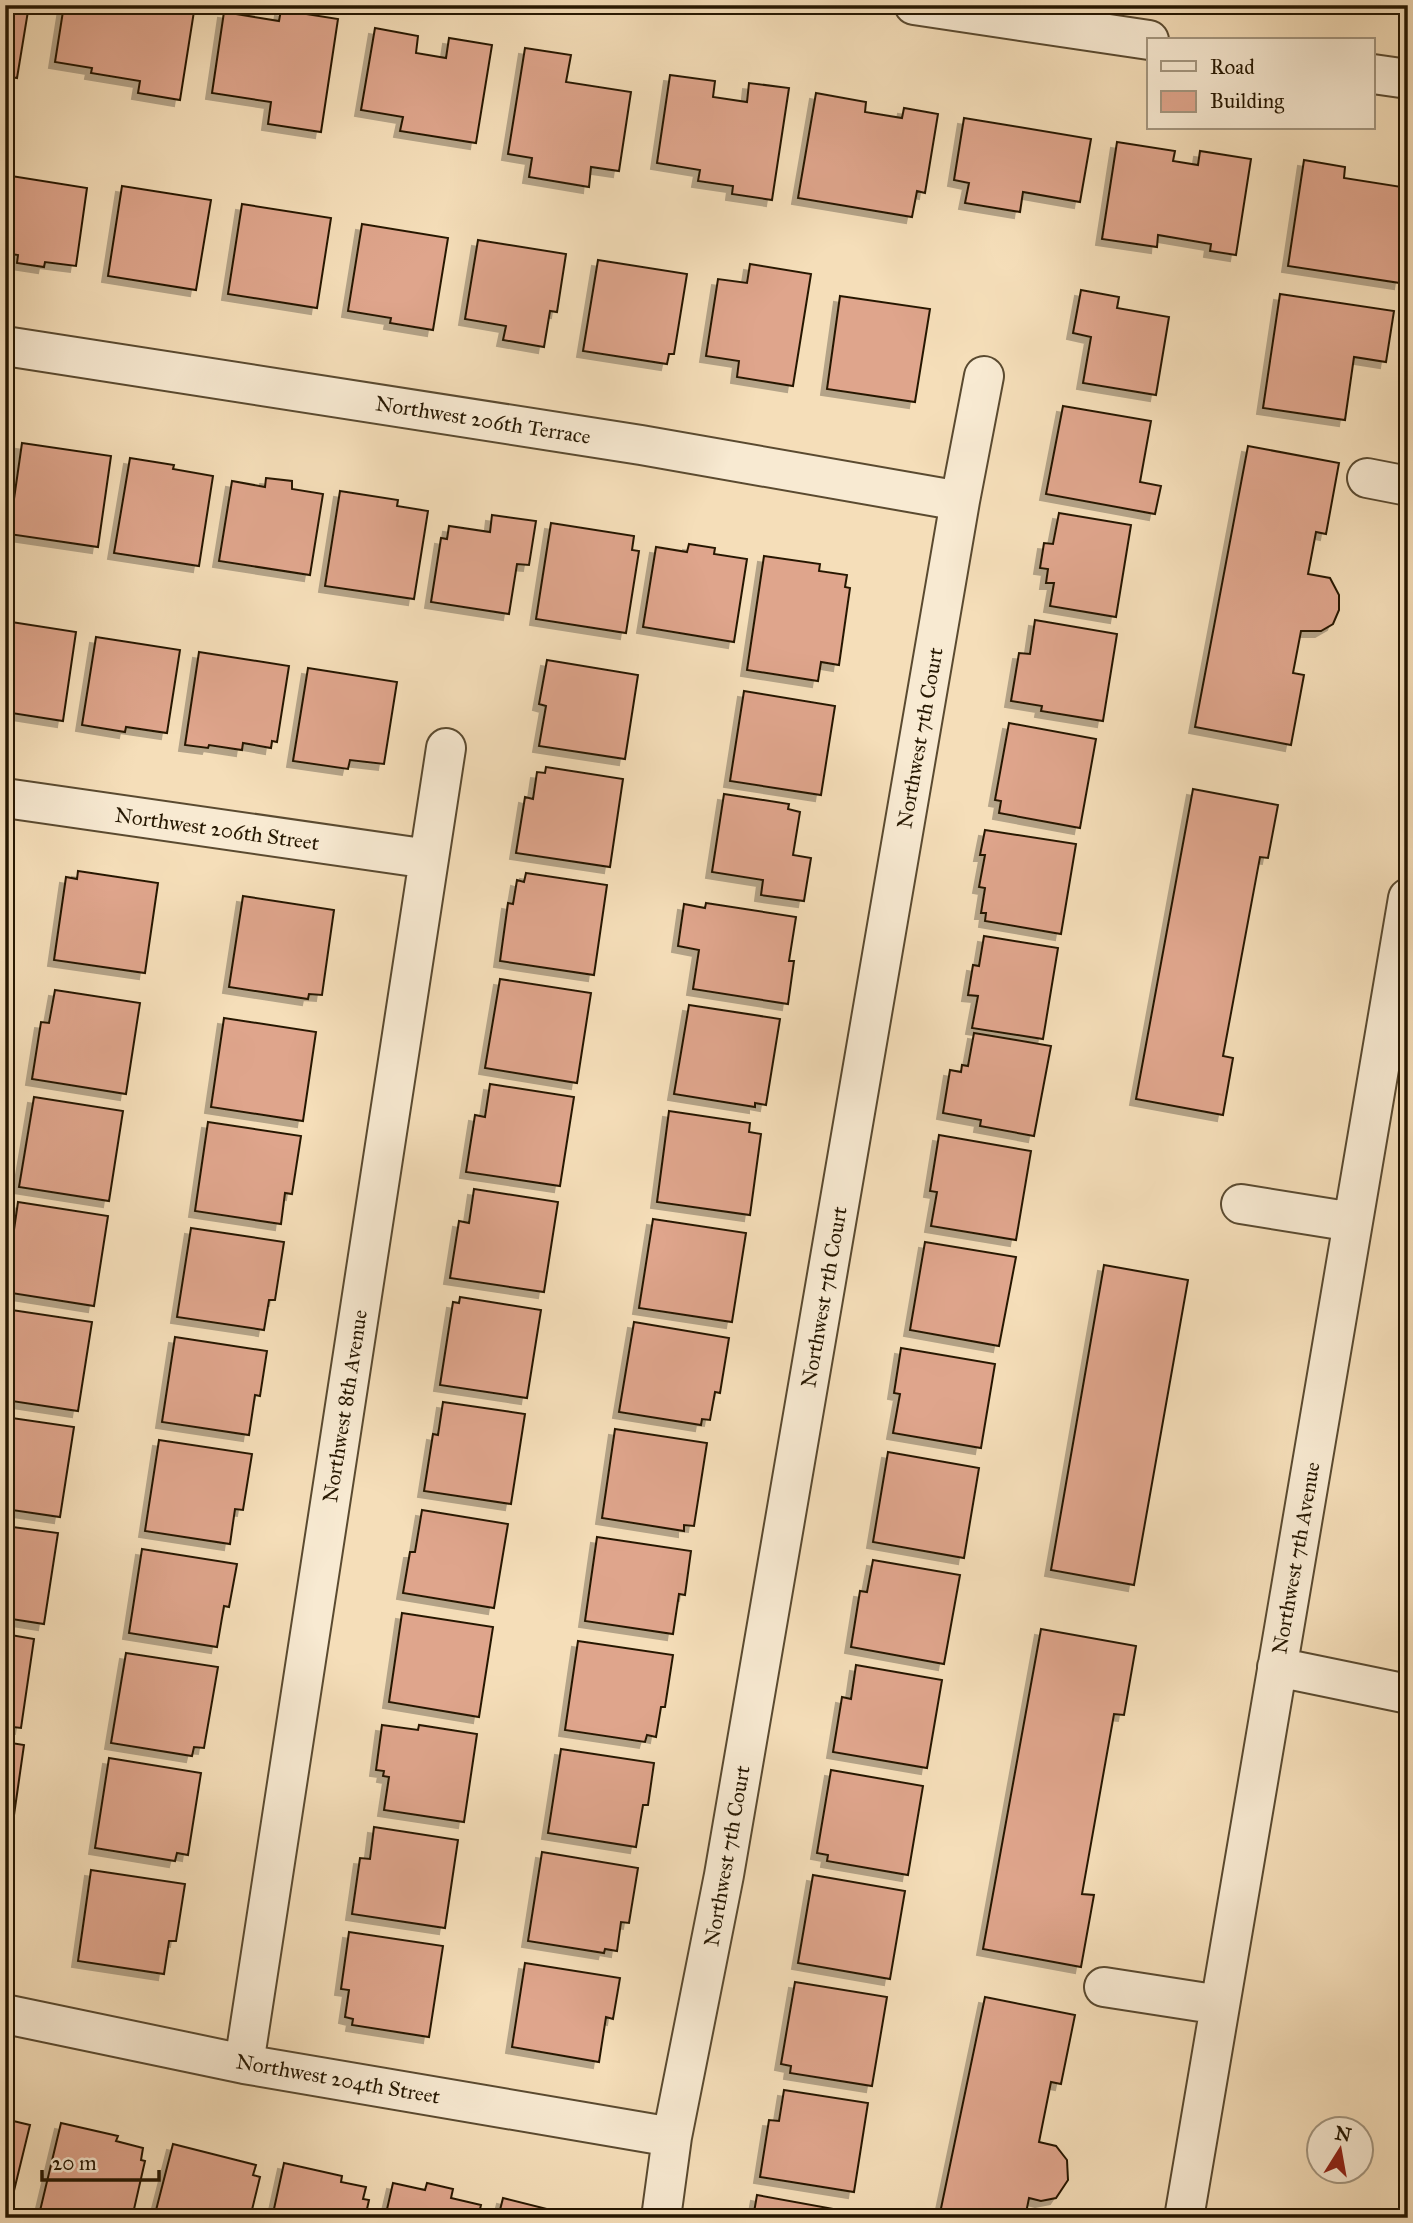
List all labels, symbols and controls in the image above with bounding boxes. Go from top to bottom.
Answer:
legend [1147,38,1374,130]
text: Road [1210,54,1255,80]
text: Building [1210,88,1284,114]
street label: Northwest 206th Terrace [374,390,593,450]
street label: Northwest 7th Court [891,645,949,830]
street label: Northwest 206th Street [113,802,321,856]
street label: Northwest 7th Court [795,1204,853,1389]
street label: Northwest 8th Avenue [317,1308,373,1504]
street label: Northwest 7th Avenue [1266,1460,1326,1656]
street label: Northwest 7th Court [698,1763,756,1948]
street label: Northwest 204th Street [234,2048,443,2110]
north arrow [1304,2114,1374,2184]
text: N [1333,2121,1353,2147]
scale bar [42,2139,159,2183]
text: 20 m [52,2150,97,2176]

